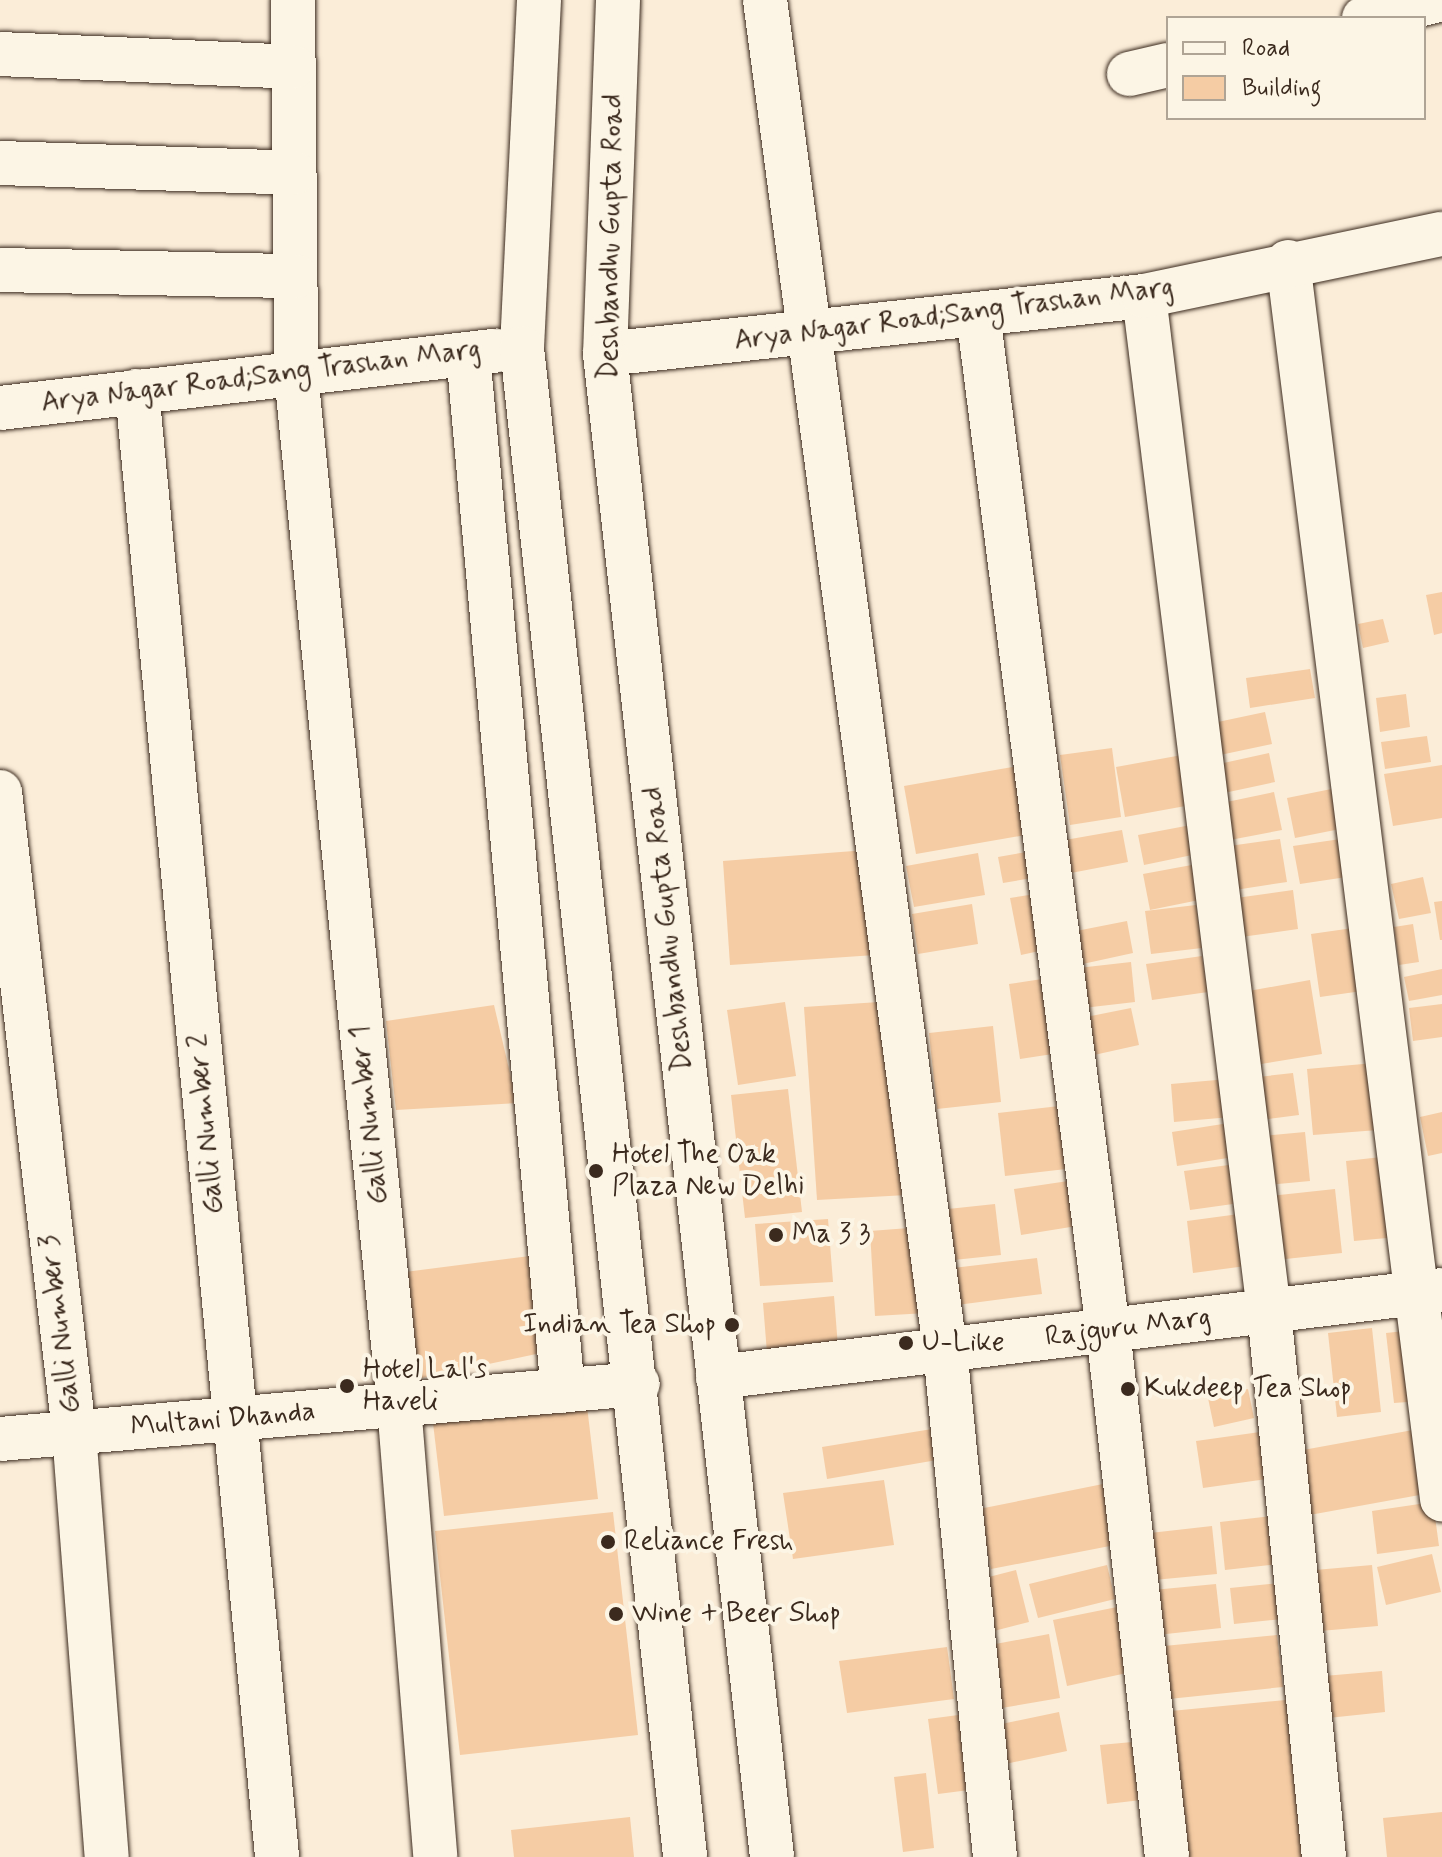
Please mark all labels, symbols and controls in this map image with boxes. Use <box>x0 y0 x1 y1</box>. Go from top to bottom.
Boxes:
legend <box>1166 16 1426 120</box>
text: Road <box>1242 33 1290 64</box>
text: Building <box>1242 73 1322 104</box>
street label: Deshbandhu Gupta Road <box>593 98 631 376</box>
street label: Arya Nagar Road;Sang Trashan Marg <box>735 272 1173 358</box>
street label: Arya Nagar Road;Sang Trashan Marg <box>42 334 480 420</box>
street label: Deshbandhu Gupta Road <box>638 789 700 1069</box>
street label: Galli Number 1 <box>344 1024 396 1206</box>
street label: Galli Number 2 <box>182 1032 232 1216</box>
place label: Hotel The Oak Plaza New Delhi <box>612 1138 801 1204</box>
marker: Hotel The Oak Plaza New Delhi <box>587 1162 605 1180</box>
place label: Ma 3 3 <box>792 1218 871 1252</box>
marker: Ma 3 3 <box>767 1226 785 1244</box>
street label: Galli Number 3 <box>33 1233 89 1415</box>
street label: Rajguru Marg <box>1044 1301 1212 1355</box>
place label: Indian Tea Shop <box>523 1308 716 1342</box>
marker: Indian Tea Shop <box>723 1316 741 1334</box>
place label: U-Like <box>922 1326 1005 1360</box>
marker: U-Like <box>897 1334 915 1352</box>
place label: Hotel Lal's Haveli <box>363 1353 484 1419</box>
place label: Kukdeep Tea Shop <box>1144 1372 1349 1406</box>
marker: Hotel Lal's Haveli <box>338 1377 356 1395</box>
marker: Kukdeep Tea Shop <box>1119 1380 1137 1398</box>
street label: Multani Dhanda <box>124 1395 322 1445</box>
place label: Reliance Fresh <box>624 1525 794 1559</box>
marker: Reliance Fresh <box>599 1533 617 1551</box>
place label: Wine + Beer Shop <box>632 1597 841 1631</box>
marker: Wine + Beer Shop <box>607 1605 625 1623</box>

